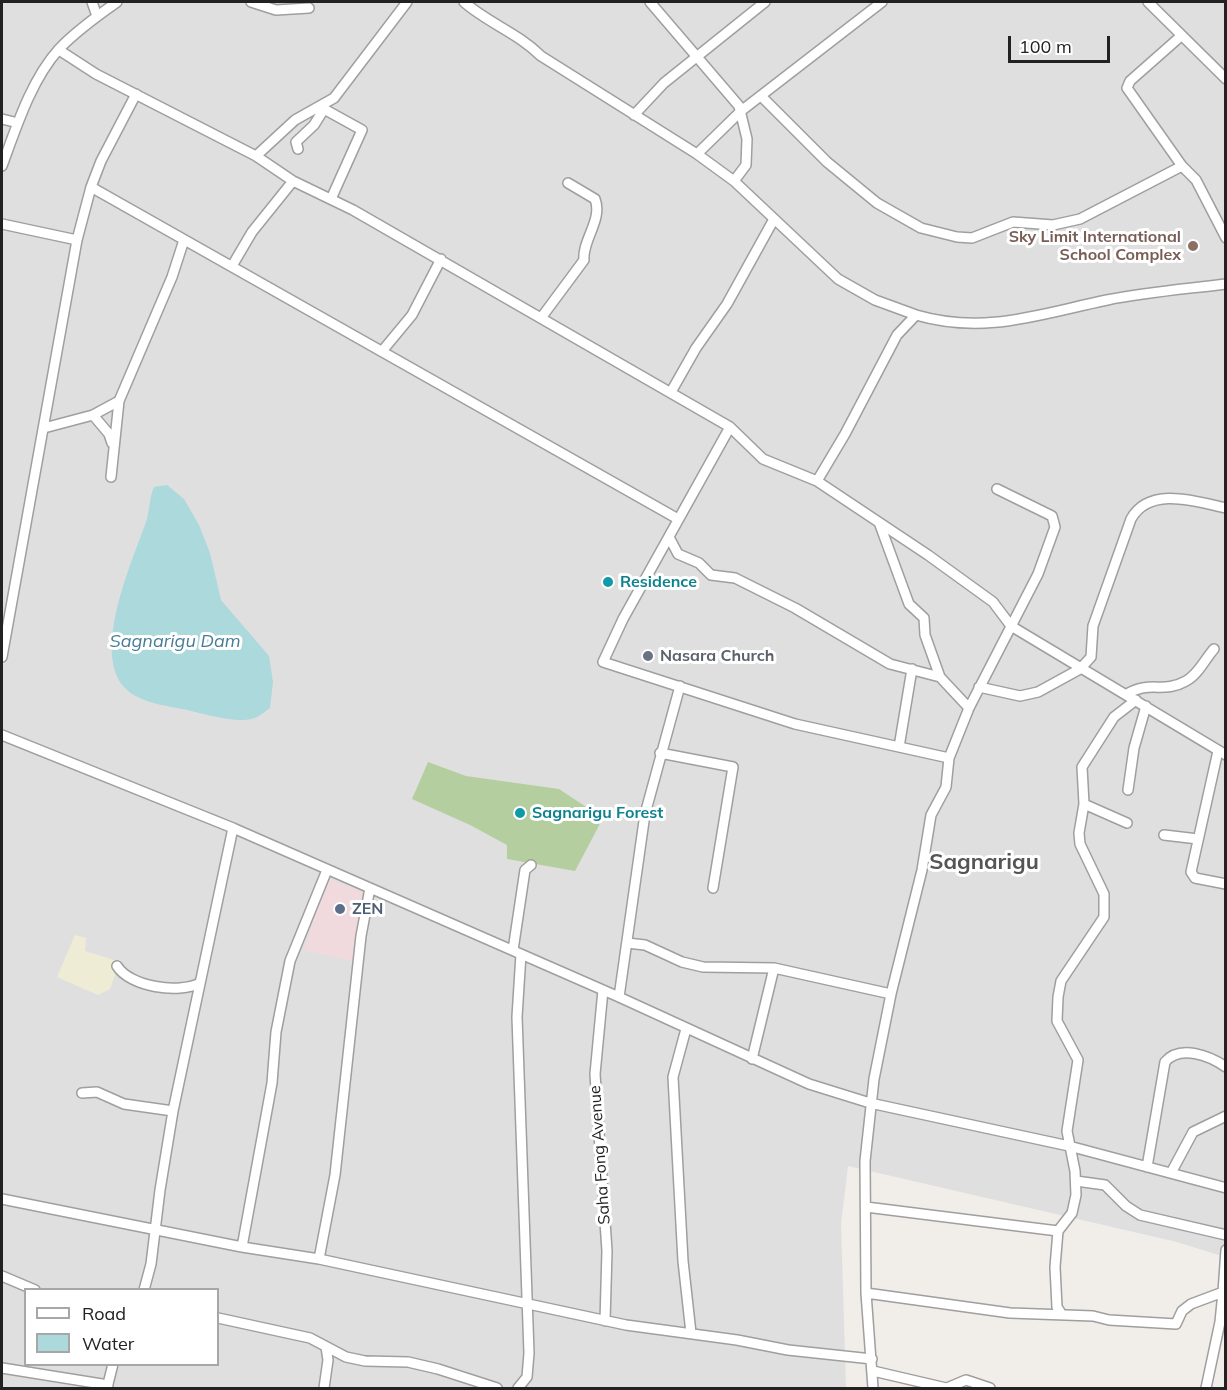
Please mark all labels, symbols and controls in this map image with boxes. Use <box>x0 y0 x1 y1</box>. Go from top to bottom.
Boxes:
scale bar <box>1011 24 1113 62</box>
text: 100 m <box>1019 35 1072 58</box>
place label: Sky Limit International School Complex <box>1009 227 1181 265</box>
marker: Sky Limit International School Complex <box>1186 239 1200 253</box>
place label: Residence <box>620 572 697 592</box>
marker: Residence <box>601 575 615 589</box>
water label: Sagnarigu Dam <box>109 631 241 653</box>
place label: Nasara Church <box>660 646 774 666</box>
marker: Nasara Church <box>641 649 655 663</box>
place label: Sagnarigu Forest <box>532 803 663 823</box>
marker: Sagnarigu Forest <box>513 806 527 820</box>
district label: Sagnarigu <box>929 849 1039 875</box>
place label: ZEN <box>352 899 383 919</box>
marker: ZEN <box>333 902 347 916</box>
street label: Saha Fong Avenue <box>586 1085 614 1225</box>
legend <box>24 1288 219 1366</box>
text: Road <box>82 1302 126 1325</box>
text: Water <box>82 1332 134 1355</box>

